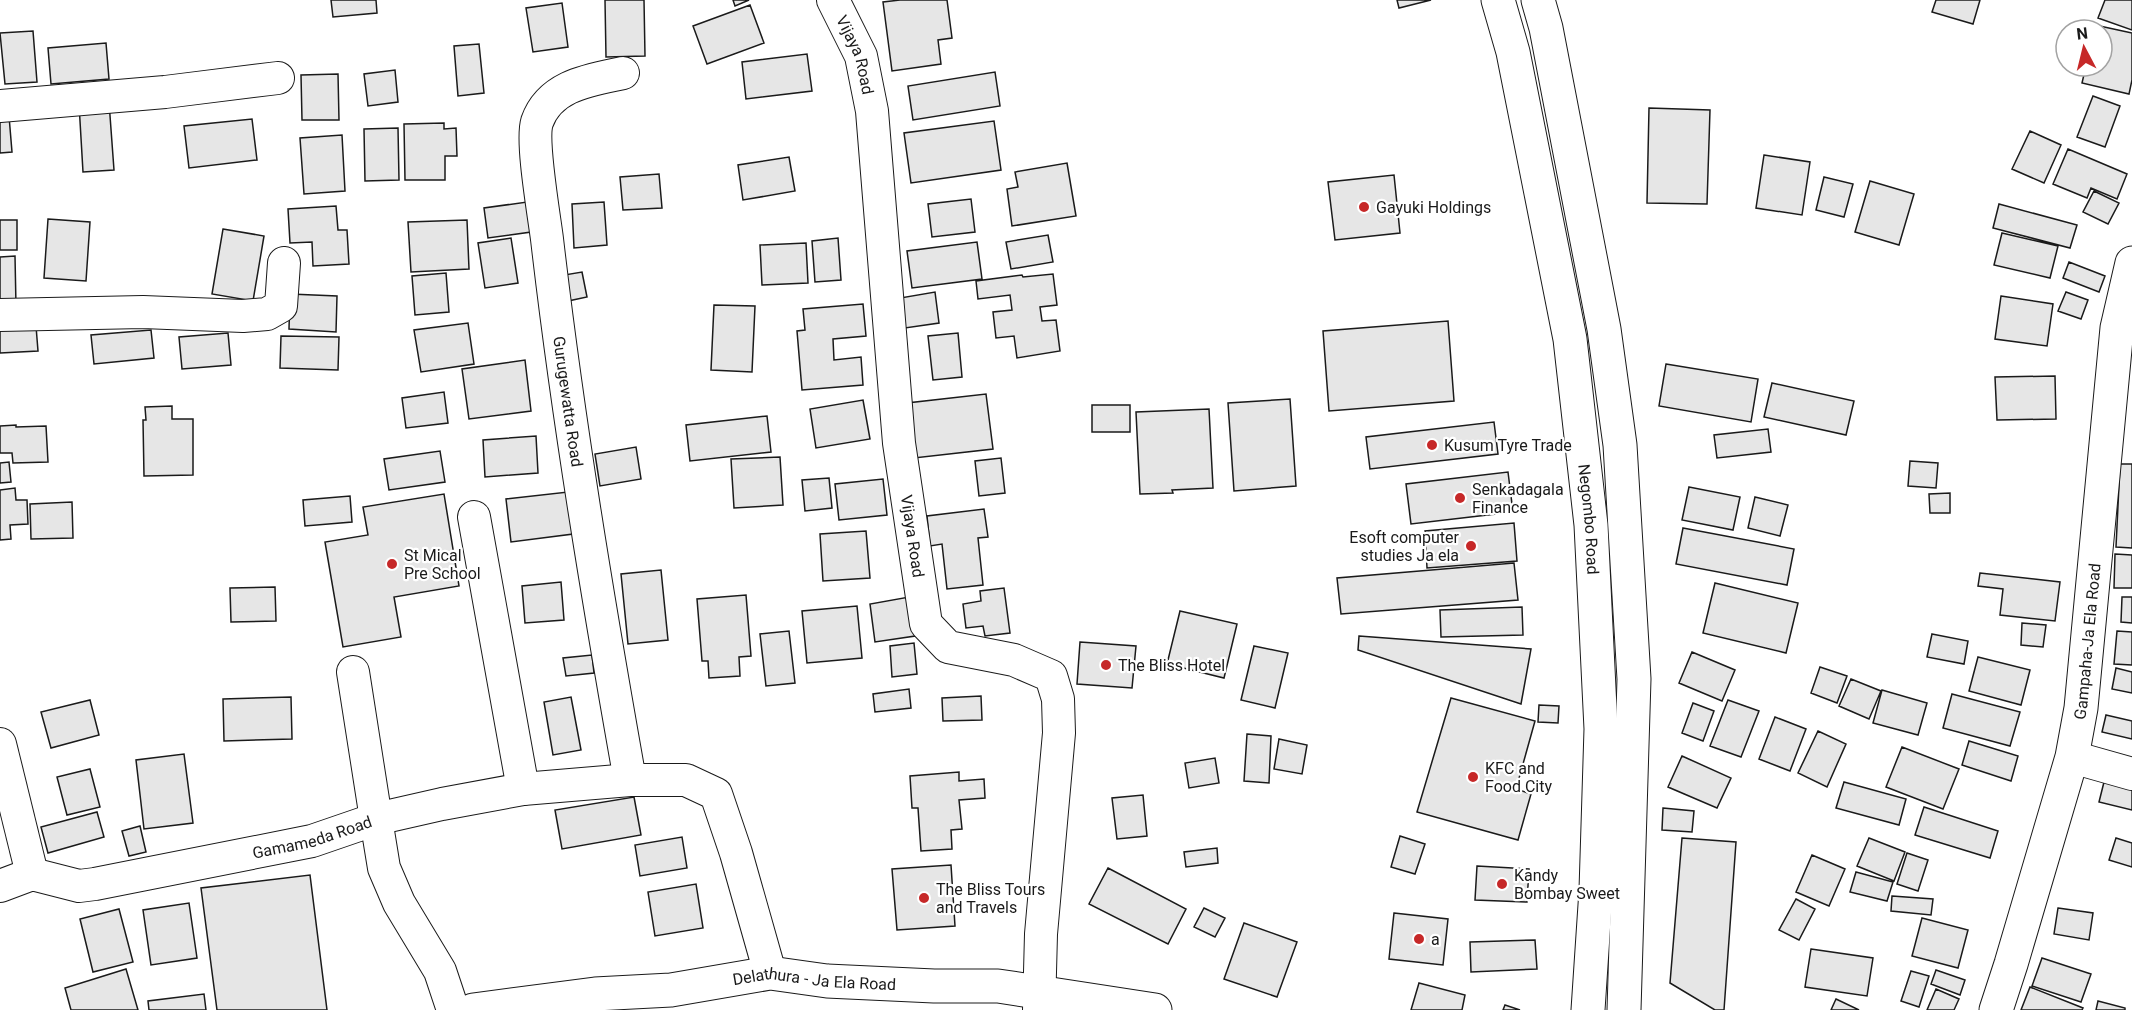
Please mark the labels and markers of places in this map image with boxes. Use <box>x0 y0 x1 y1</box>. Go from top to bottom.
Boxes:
place label: Gayuki Holdings <box>1376 198 1491 217</box>
marker: Gayuki Holdings <box>1357 200 1371 214</box>
place label: Kusum Tyre Trade <box>1444 436 1572 455</box>
marker: Kusum Tyre Trade <box>1425 438 1439 452</box>
place label: Senkadagala Finance <box>1472 480 1564 517</box>
marker: Senkadagala Finance <box>1453 491 1467 505</box>
place label: Esoft computer studies Ja ela <box>1349 528 1460 565</box>
marker: Esoft computer studies Ja ela <box>1464 539 1478 553</box>
place label: St Mical Pre School <box>404 546 481 583</box>
marker: St Mical Pre School <box>385 557 399 571</box>
place label: The Bliss Hotel <box>1118 656 1225 675</box>
marker: The Bliss Hotel <box>1099 658 1113 672</box>
place label: KFC and Food City <box>1485 759 1552 796</box>
marker: KFC and Food City <box>1466 770 1480 784</box>
place label: Kandy Bombay Sweet <box>1514 866 1620 903</box>
marker: Kandy Bombay Sweet <box>1495 877 1509 891</box>
place label: The Bliss Tours and Travels <box>936 880 1045 917</box>
marker: The Bliss Tours and Travels <box>917 891 931 905</box>
place label: a <box>1431 930 1440 949</box>
marker: a <box>1412 932 1426 946</box>

